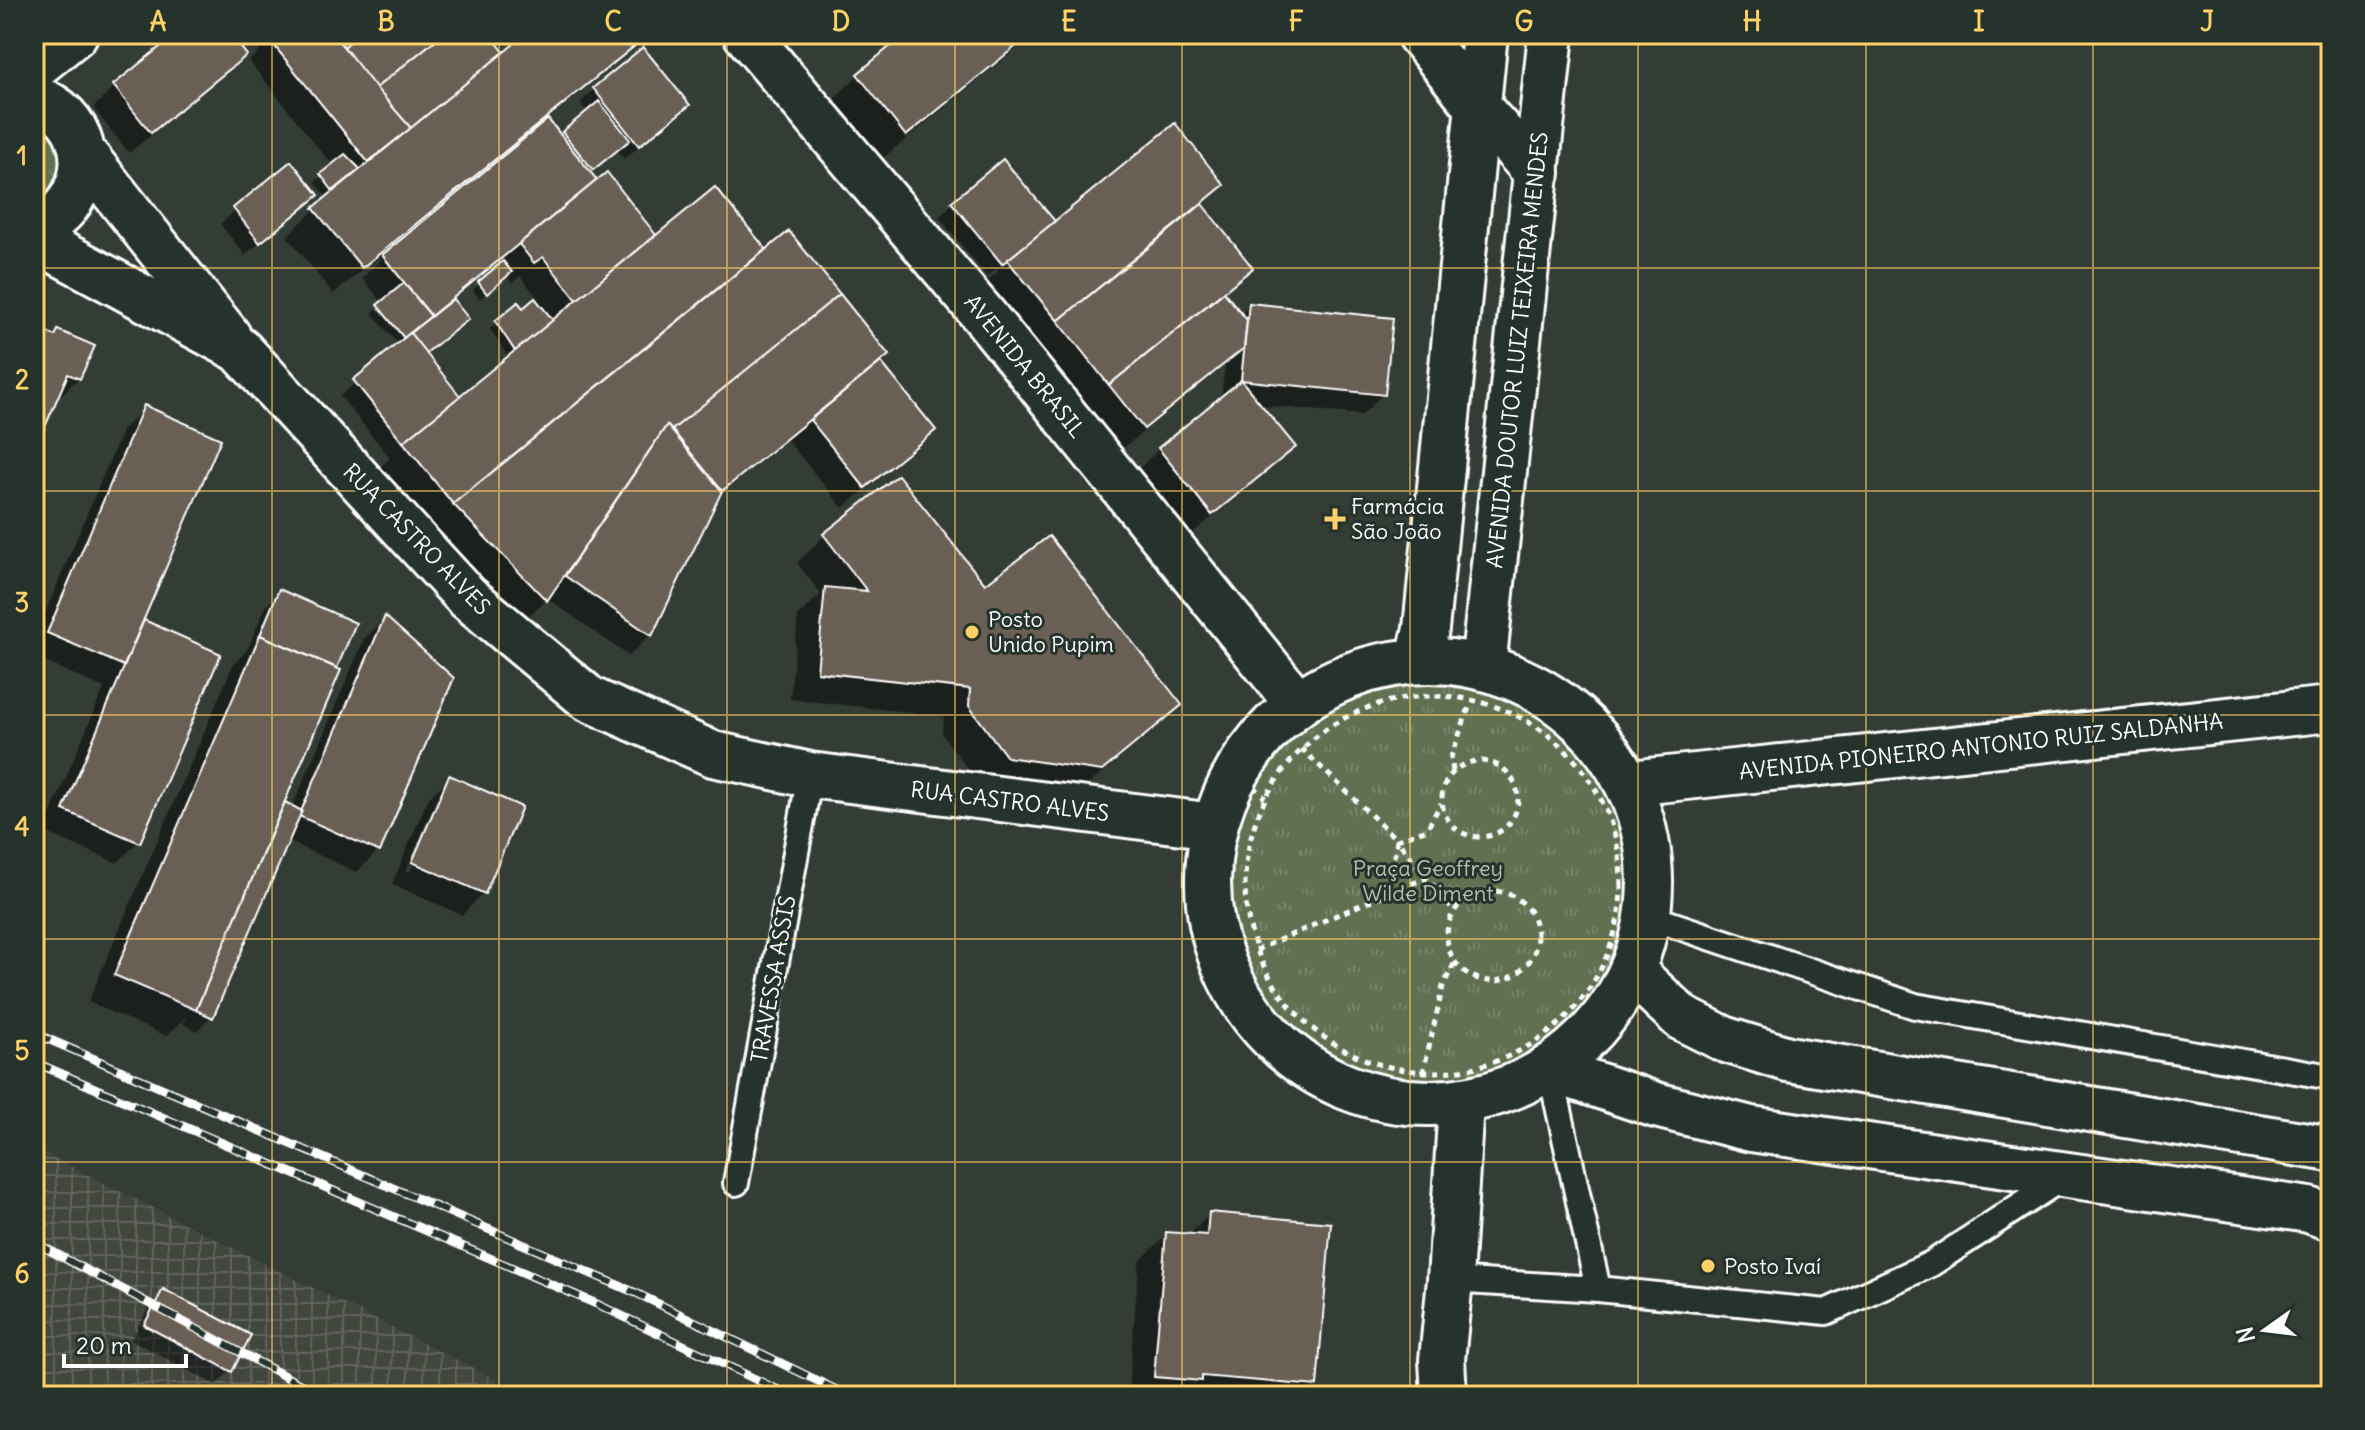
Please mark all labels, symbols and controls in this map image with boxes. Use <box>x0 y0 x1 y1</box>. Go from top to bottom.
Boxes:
text: A <box>150 5 167 38</box>
text: B <box>377 5 395 38</box>
text: C <box>604 5 622 38</box>
text: D <box>832 5 850 38</box>
text: E <box>1061 5 1077 38</box>
text: F <box>1289 5 1304 38</box>
text: G <box>1515 5 1534 38</box>
text: H <box>1743 5 1761 38</box>
text: I <box>1973 5 1985 38</box>
text: J <box>2200 5 2214 38</box>
street label: AVENIDA DOUTOR LUIZ TEIXEIRA MENDES <box>1480 130 1554 570</box>
text: 1 <box>17 139 27 172</box>
street label: AVENIDA BRASIL <box>959 289 1091 443</box>
text: 2 <box>15 363 29 396</box>
street label: RUA CASTRO ALVES <box>337 457 497 621</box>
place label: Farmácia São João <box>1351 492 1444 545</box>
marker: Farmácia São João <box>1326 510 1344 528</box>
text: 3 <box>15 586 29 619</box>
place label: Posto Unido Pupim <box>988 605 1114 658</box>
marker: Posto Unido Pupim <box>963 623 981 641</box>
street label: AVENIDA PIONEIRO ANTONIO RUIZ SALDANHA <box>1738 707 2224 785</box>
street label: RUA CASTRO ALVES <box>909 775 1111 827</box>
text: 4 <box>14 810 30 843</box>
park label: Praça Geoffrey Wilde Diment <box>1353 854 1503 907</box>
street label: TRAVESSA ASSIS <box>744 893 802 1065</box>
text: 5 <box>15 1034 30 1067</box>
place label: Posto Ivaí <box>1724 1252 1821 1280</box>
text: 6 <box>14 1257 30 1290</box>
marker: Posto Ivaí <box>1699 1257 1717 1275</box>
north arrow <box>2225 1290 2305 1370</box>
scale bar <box>64 1318 186 1368</box>
text: N <box>2230 1324 2261 1346</box>
text: 20 m <box>76 1330 132 1360</box>

